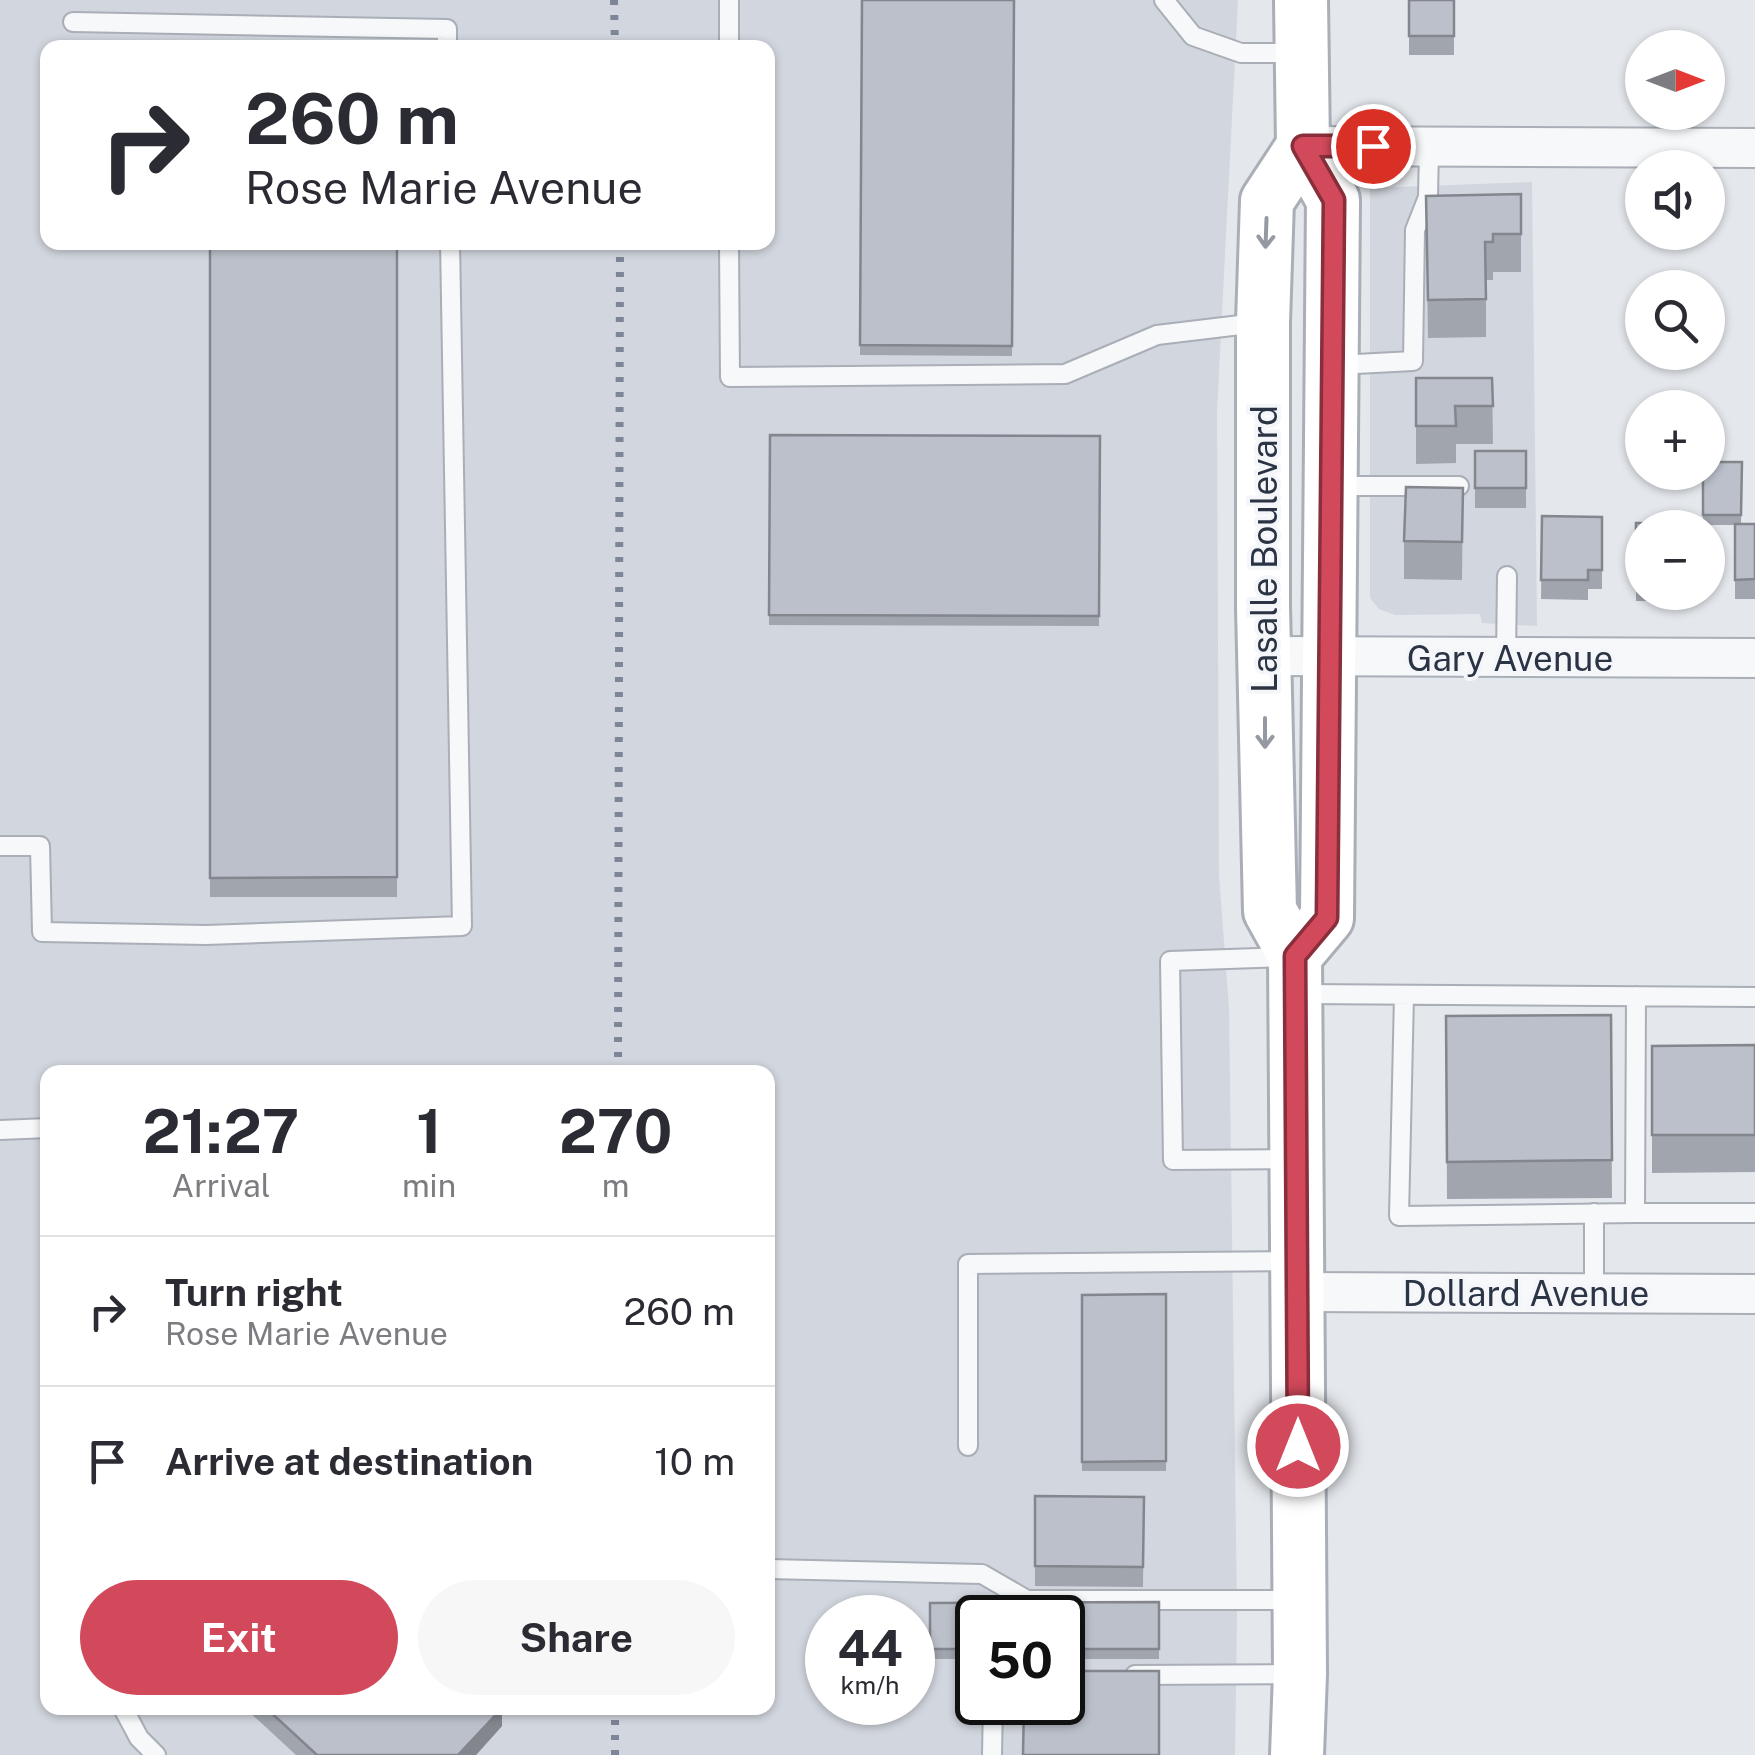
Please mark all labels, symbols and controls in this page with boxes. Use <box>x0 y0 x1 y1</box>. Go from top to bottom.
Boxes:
north arrow <box>1625 30 1725 130</box>
map controls <box>1625 30 1725 610</box>
text: 260 m <box>245 77 459 160</box>
icon: right <box>80 80 210 210</box>
pin <box>1331 104 1416 189</box>
icon: arrive <box>1346 119 1401 174</box>
button: sound <box>1625 150 1725 250</box>
text: Rose Marie Avenue <box>245 161 643 214</box>
one-way arrow <box>1256 217 1275 249</box>
button: search <box>1625 270 1725 370</box>
button: + <box>1625 390 1725 490</box>
street label: Lasalle Boulevard <box>1244 405 1285 693</box>
button: − <box>1625 510 1725 610</box>
street label: Gary Avenue <box>1407 638 1613 679</box>
one-way arrow <box>1256 716 1274 749</box>
text: 21:27 <box>143 1096 299 1167</box>
text: 1 <box>416 1096 442 1167</box>
text: 270 <box>559 1096 672 1167</box>
text: Arrival <box>172 1167 270 1204</box>
text: min <box>402 1167 456 1204</box>
text: m <box>602 1167 629 1204</box>
text: Turn right <box>165 1270 343 1315</box>
street label: Dollard Avenue <box>1403 1273 1649 1314</box>
icon: right <box>80 1284 135 1339</box>
text: 260 m <box>624 1289 735 1334</box>
text: Rose Marie Avenue <box>165 1315 448 1352</box>
position arrow <box>1246 1394 1350 1498</box>
icon: arrive <box>80 1434 135 1489</box>
text: Arrive at destination <box>165 1439 533 1484</box>
text: 10 m <box>654 1439 735 1484</box>
button: Exit <box>80 1580 398 1695</box>
button: Share <box>418 1580 735 1695</box>
speed limit sign: 50 <box>955 1595 1085 1725</box>
text: 44 <box>837 1618 903 1677</box>
text: km/h <box>841 1670 899 1700</box>

